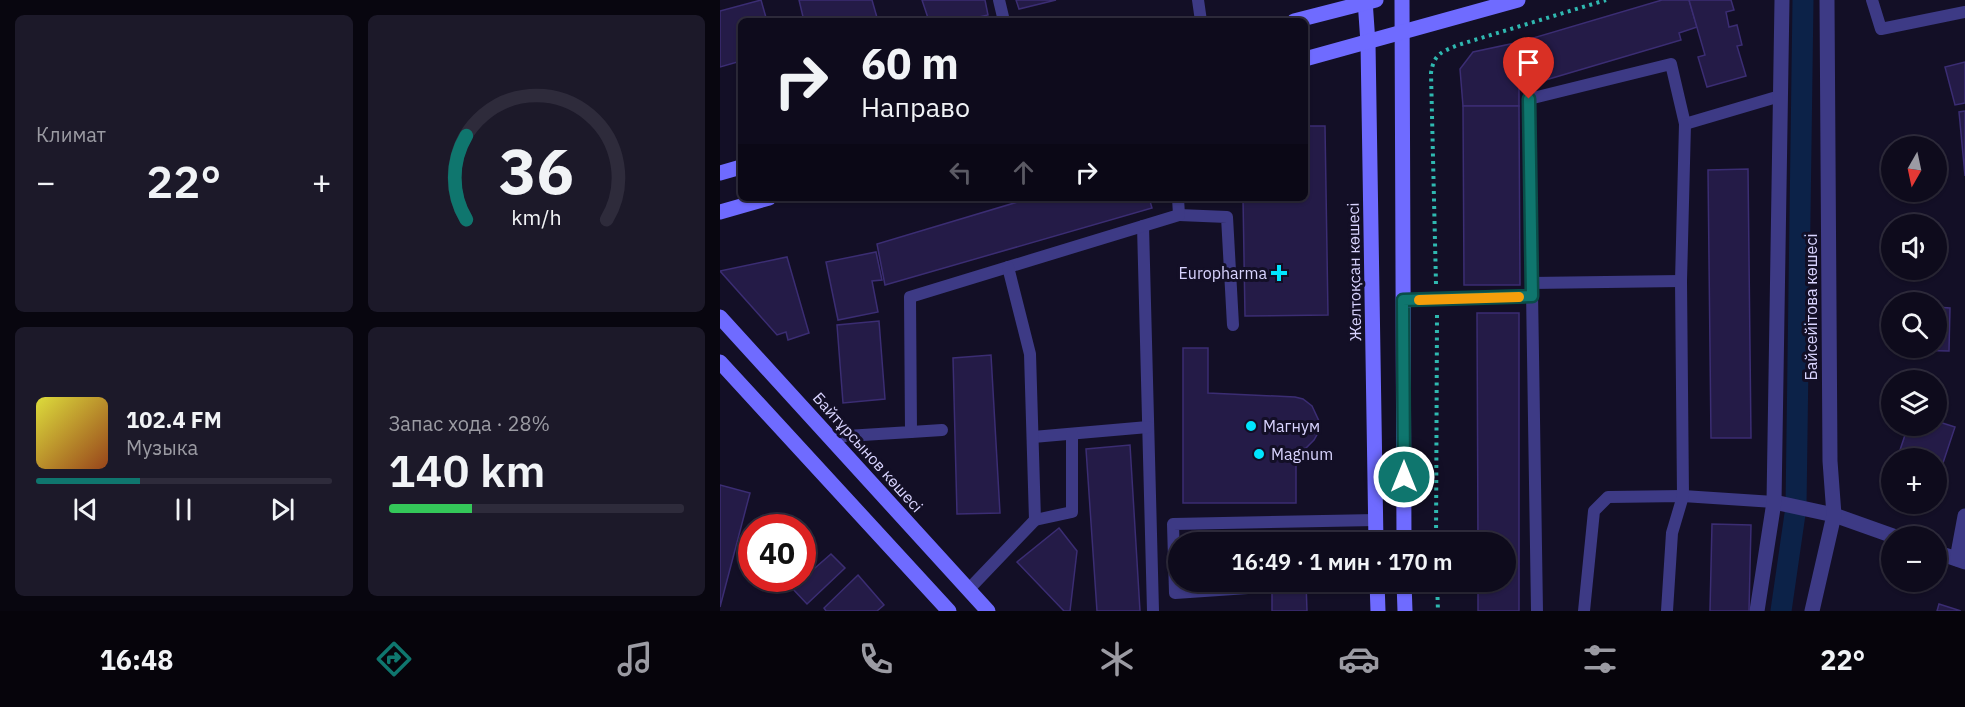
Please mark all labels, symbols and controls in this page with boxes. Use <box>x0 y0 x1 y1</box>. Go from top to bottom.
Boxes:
text: 60 m <box>861 36 959 91</box>
pin <box>1503 37 1554 99</box>
icon: right <box>762 42 840 120</box>
icon: arrive <box>1512 46 1545 79</box>
text: Направо <box>861 89 970 124</box>
text: Климат <box>36 121 106 148</box>
text: 36 <box>499 130 574 211</box>
north arrow <box>1881 136 1947 202</box>
map controls <box>1881 136 1947 592</box>
text: 22° <box>146 152 221 210</box>
icon: left <box>944 156 977 189</box>
icon: ahead <box>1007 156 1040 189</box>
icon: right <box>1070 156 1103 189</box>
text: − <box>36 160 56 203</box>
text: + <box>312 160 331 203</box>
street label: Желтоқсан көшесі <box>1343 202 1365 342</box>
text: km/h <box>511 204 561 232</box>
button: sound <box>1881 214 1947 280</box>
street label: Байсейітова көшесі <box>1801 234 1821 380</box>
place label: Europharma <box>1179 263 1267 283</box>
marker: Europharma <box>1272 266 1286 280</box>
button: search <box>1881 292 1947 358</box>
button: layers <box>1881 370 1947 436</box>
street label: Байтұрсынов көшесі <box>809 388 927 516</box>
text: 102.4 FM <box>126 405 222 434</box>
text: Запас хода · 28% <box>389 410 550 437</box>
place label: Магнум <box>1263 416 1320 436</box>
marker: Магнум <box>1244 419 1258 433</box>
text: Музыка <box>126 434 198 461</box>
text: 140 km <box>389 441 545 499</box>
place label: Magnum <box>1271 444 1333 464</box>
position arrow <box>1372 445 1436 509</box>
marker: Magnum <box>1252 447 1266 461</box>
button: + <box>1881 448 1947 514</box>
icon: previous <box>69 493 102 526</box>
icon: pause <box>167 493 200 526</box>
icon: next <box>266 493 299 526</box>
speed limit sign: 40 <box>738 514 816 592</box>
button: − <box>1881 526 1947 592</box>
text: 16:49 · 1 мин · 170 m <box>1231 547 1453 576</box>
icon: directions <box>373 638 415 680</box>
icon: music <box>614 638 656 680</box>
icon: phone <box>855 638 897 680</box>
icon: climate <box>1096 638 1138 680</box>
icon: car <box>1338 638 1380 680</box>
icon: filters <box>1579 638 1621 680</box>
text: 16:48 <box>100 642 173 677</box>
text: 22° <box>1820 642 1865 677</box>

